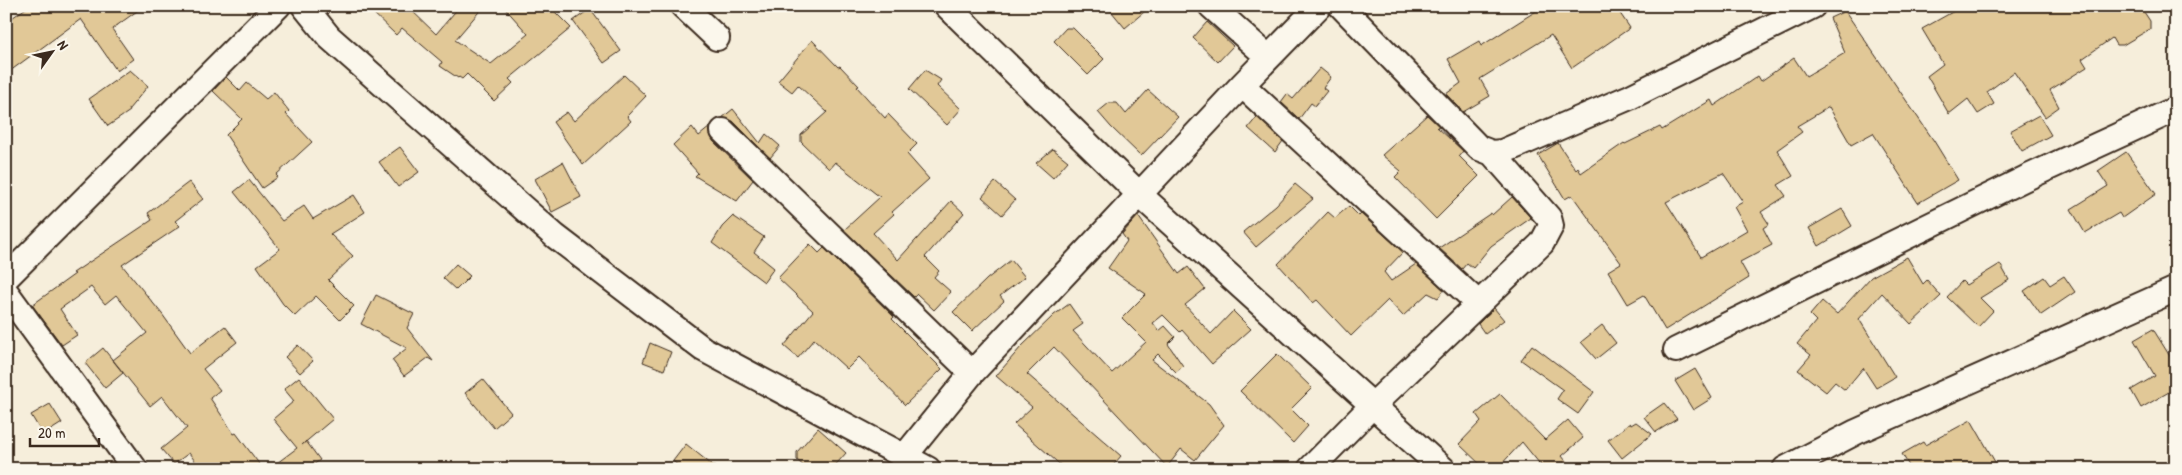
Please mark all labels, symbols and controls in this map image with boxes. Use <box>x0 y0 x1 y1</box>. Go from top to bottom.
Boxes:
north arrow <box>28 28 78 78</box>
text: N <box>53 36 74 53</box>
scale bar <box>30 415 99 447</box>
text: 20 m <box>38 422 65 443</box>

